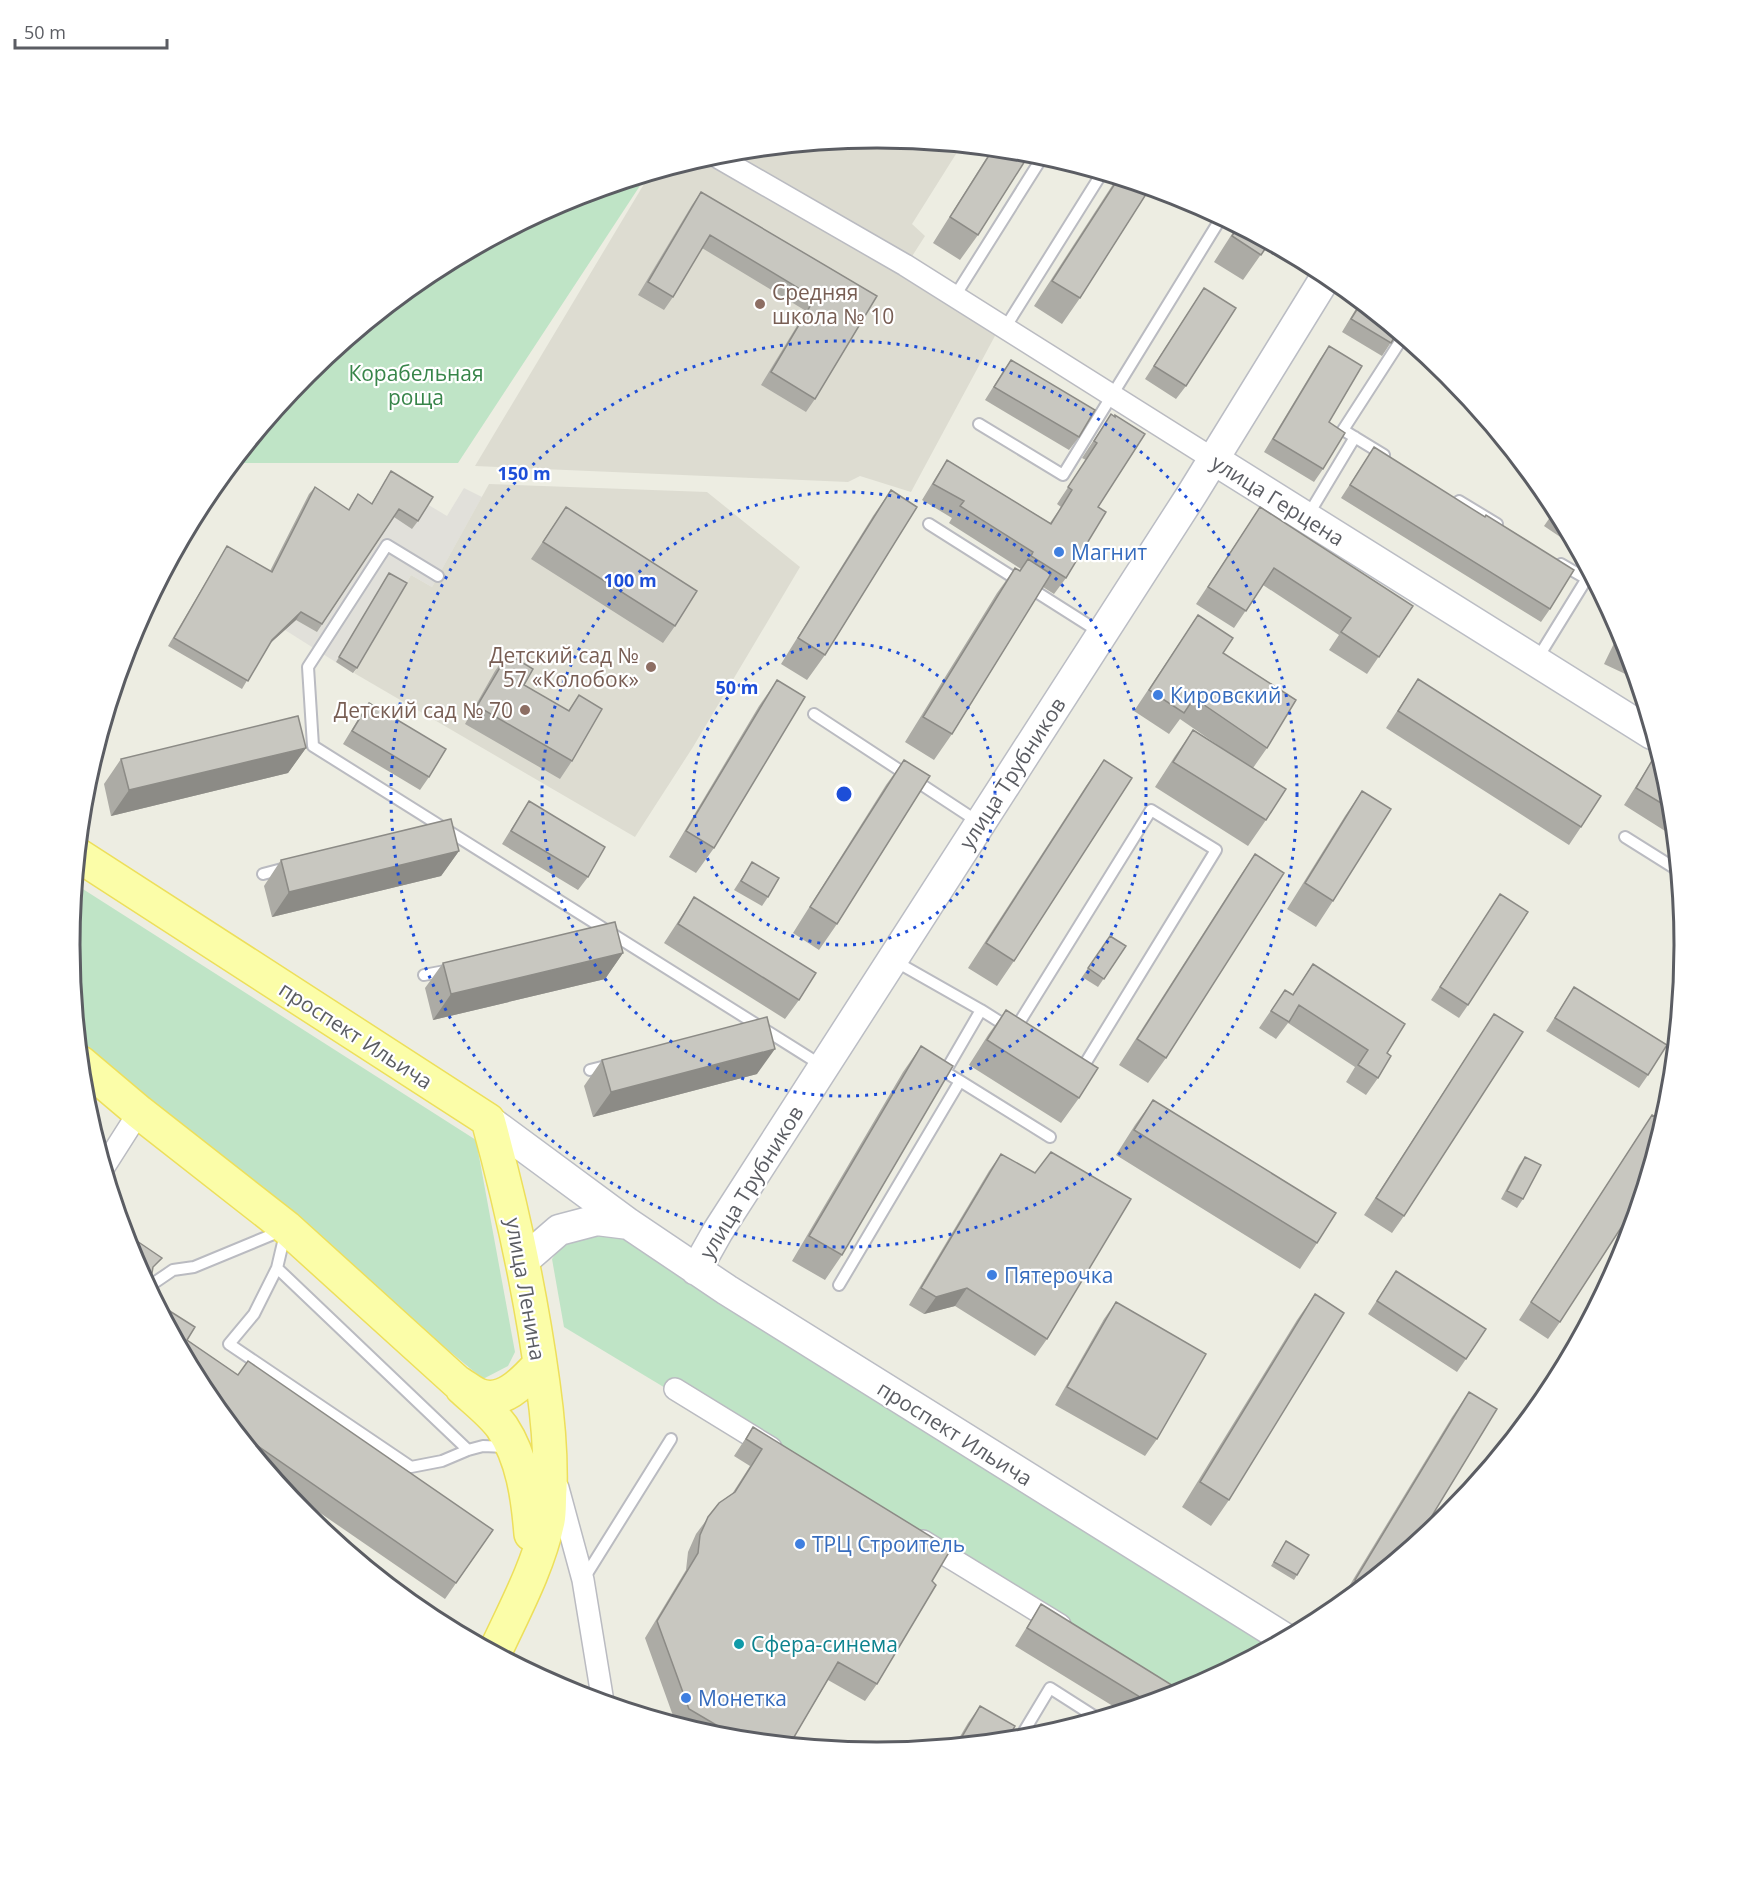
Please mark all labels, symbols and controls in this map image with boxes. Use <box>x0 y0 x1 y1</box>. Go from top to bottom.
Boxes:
scale bar <box>15 12 166 50</box>
text: 50 m <box>24 20 66 44</box>
place label: Средняя школа № 10 <box>772 278 894 330</box>
marker: Средняя школа № 10 <box>753 297 767 311</box>
park label: Корабельная роща <box>348 359 484 411</box>
street label: улица Герцена <box>1206 448 1350 552</box>
text: 150 m <box>497 461 551 485</box>
place label: Магнит <box>1071 538 1147 566</box>
marker: Магнит <box>1052 545 1066 559</box>
text: 100 m <box>603 568 657 592</box>
place label: Детский сад № 57 «Колобок» <box>489 641 639 693</box>
marker: Детский сад № 57 «Колобок» <box>644 660 658 674</box>
text: 50 m <box>716 675 758 699</box>
place label: Кировский <box>1170 681 1281 709</box>
marker: Кировский <box>1151 688 1165 702</box>
street label: улица Трубников <box>952 692 1072 854</box>
place label: Детский сад № 70 <box>334 696 513 724</box>
marker: Детский сад № 70 <box>518 703 532 717</box>
centre of rings <box>834 784 854 804</box>
street label: проспект Ильича <box>274 975 438 1095</box>
street label: улица Трубников <box>693 1100 809 1264</box>
street label: улица Ленина <box>500 1216 552 1362</box>
place label: Пятерочка <box>1004 1261 1113 1289</box>
marker: Пятерочка <box>985 1268 999 1282</box>
street label: проспект Ильича <box>872 1374 1038 1492</box>
place label: ТРЦ Строитель <box>812 1530 965 1558</box>
marker: ТРЦ Строитель <box>793 1537 807 1551</box>
place label: Сфера-синема <box>751 1630 898 1658</box>
marker: Сфера-синема <box>732 1637 746 1651</box>
place label: Монетка <box>698 1684 787 1712</box>
marker: Монетка <box>679 1691 693 1705</box>

